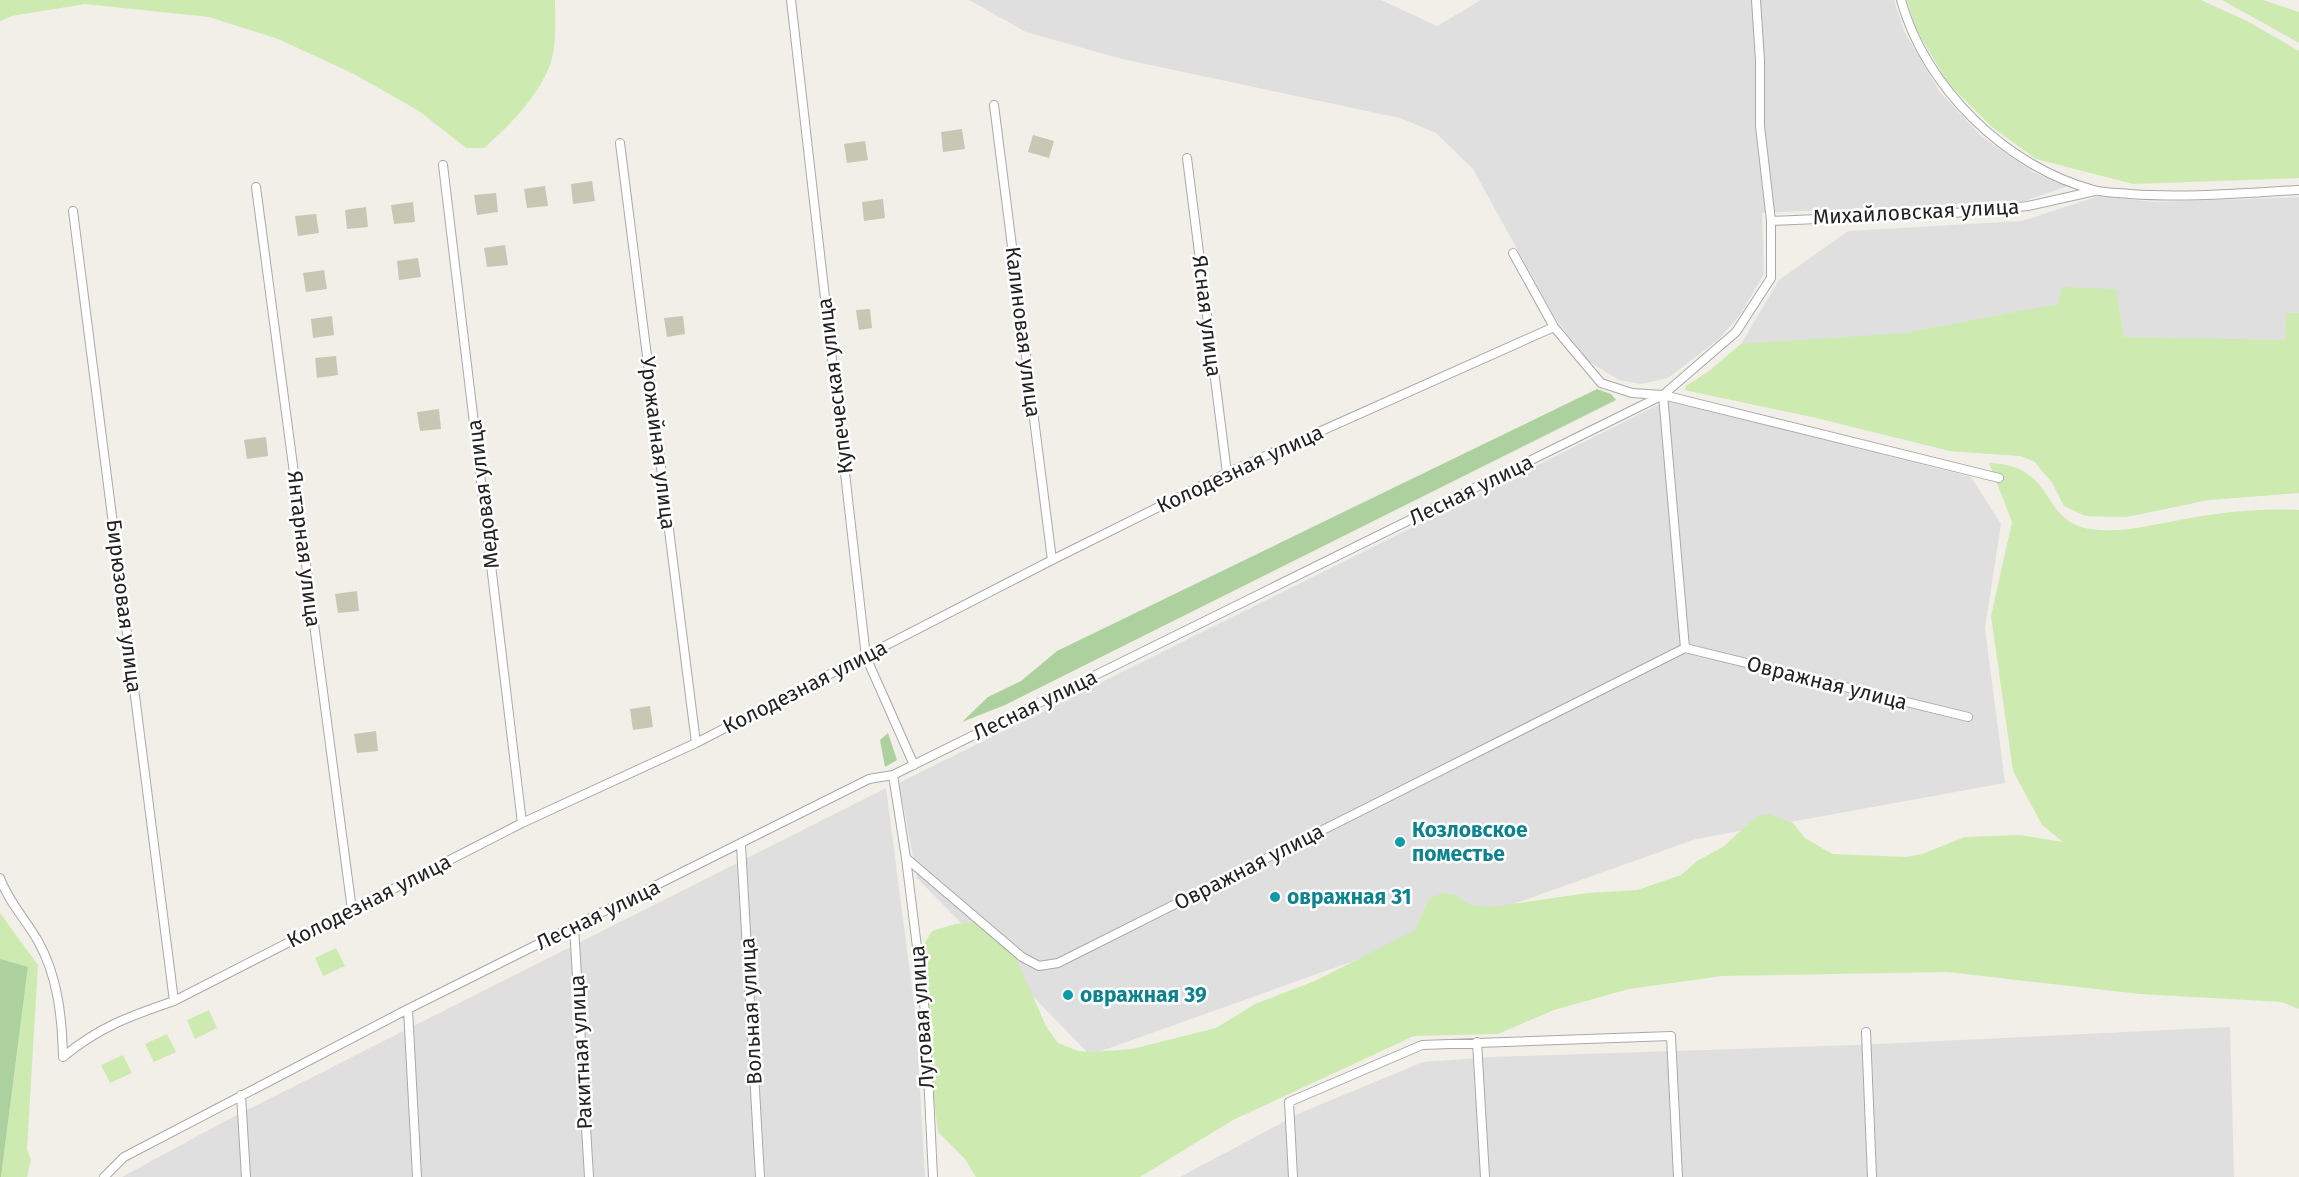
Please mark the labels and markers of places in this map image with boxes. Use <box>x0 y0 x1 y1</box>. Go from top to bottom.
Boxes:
place label: Козловское поместье <box>1412 817 1528 867</box>
marker: Козловское поместье <box>1393 835 1407 849</box>
place label: овражная 31 <box>1287 884 1411 910</box>
marker: овражная 31 <box>1268 890 1282 904</box>
place label: овражная 39 <box>1080 982 1207 1008</box>
marker: овражная 39 <box>1061 988 1075 1002</box>

